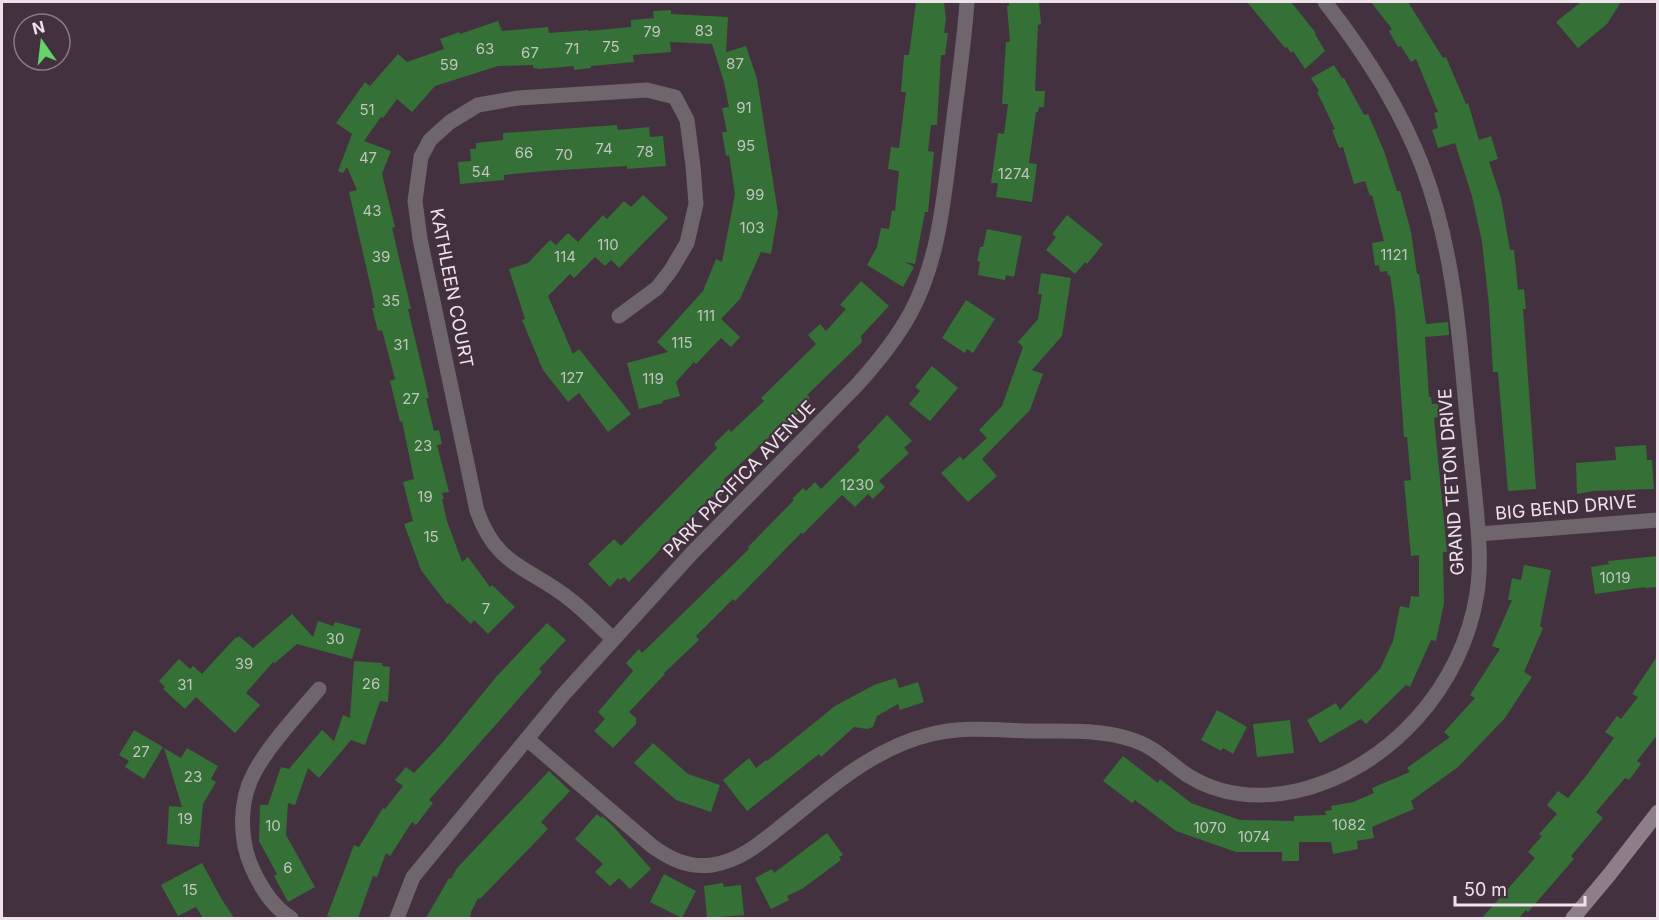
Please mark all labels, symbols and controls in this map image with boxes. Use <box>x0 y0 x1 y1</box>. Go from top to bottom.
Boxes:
north arrow <box>12 12 72 72</box>
text: N <box>30 16 47 39</box>
house number: 83 <box>695 21 713 40</box>
house number: 79 <box>643 22 661 41</box>
house number: 75 <box>602 37 620 56</box>
house number: 63 <box>476 39 494 58</box>
house number: 71 <box>565 39 579 58</box>
house number: 67 <box>521 43 539 62</box>
house number: 87 <box>726 54 744 73</box>
house number: 59 <box>440 55 458 74</box>
house number: 91 <box>736 98 752 117</box>
house number: 51 <box>359 100 375 119</box>
house number: 95 <box>737 136 755 155</box>
house number: 74 <box>595 139 613 158</box>
house number: 78 <box>636 142 654 161</box>
house number: 66 <box>515 143 533 162</box>
house number: 70 <box>555 145 573 164</box>
house number: 47 <box>359 148 377 167</box>
house number: 54 <box>472 162 490 181</box>
house number: 1274 <box>998 164 1030 183</box>
house number: 99 <box>746 185 764 204</box>
house number: 43 <box>363 201 381 220</box>
street label: KATHLEEN COURT <box>426 207 478 369</box>
house number: 103 <box>740 218 764 237</box>
house number: 110 <box>597 235 619 254</box>
house number: 1121 <box>1380 245 1408 264</box>
house number: 39 <box>372 247 390 266</box>
house number: 114 <box>554 247 576 266</box>
house number: 35 <box>382 291 400 310</box>
house number: 111 <box>697 306 715 325</box>
house number: 115 <box>671 333 693 352</box>
house number: 31 <box>393 335 409 354</box>
house number: 127 <box>560 368 584 387</box>
house number: 119 <box>642 369 664 388</box>
street label: GRAND TETON DRIVE <box>1434 388 1468 576</box>
house number: 27 <box>402 389 420 408</box>
street label: PARK PACIFICA AVENUE <box>659 396 819 562</box>
house number: 23 <box>414 436 432 455</box>
house number: 1230 <box>840 475 874 494</box>
house number: 19 <box>417 487 433 506</box>
street label: BIG BEND DRIVE <box>1494 490 1638 524</box>
house number: 15 <box>423 527 439 546</box>
house number: 1019 <box>1600 568 1630 587</box>
house number: 7 <box>482 599 490 618</box>
house number: 30 <box>326 629 344 648</box>
house number: 39 <box>235 654 253 673</box>
house number: 26 <box>362 674 380 693</box>
house number: 31 <box>177 675 193 694</box>
house number: 27 <box>132 742 150 761</box>
house number: 23 <box>184 767 202 786</box>
house number: 19 <box>177 809 193 828</box>
house number: 1082 <box>1332 815 1366 834</box>
house number: 10 <box>265 816 281 835</box>
house number: 1070 <box>1194 818 1227 837</box>
house number: 1074 <box>1238 827 1270 846</box>
house number: 6 <box>283 858 293 877</box>
scale bar <box>1455 869 1586 907</box>
text: 50 m <box>1464 879 1507 900</box>
house number: 15 <box>182 880 198 899</box>

